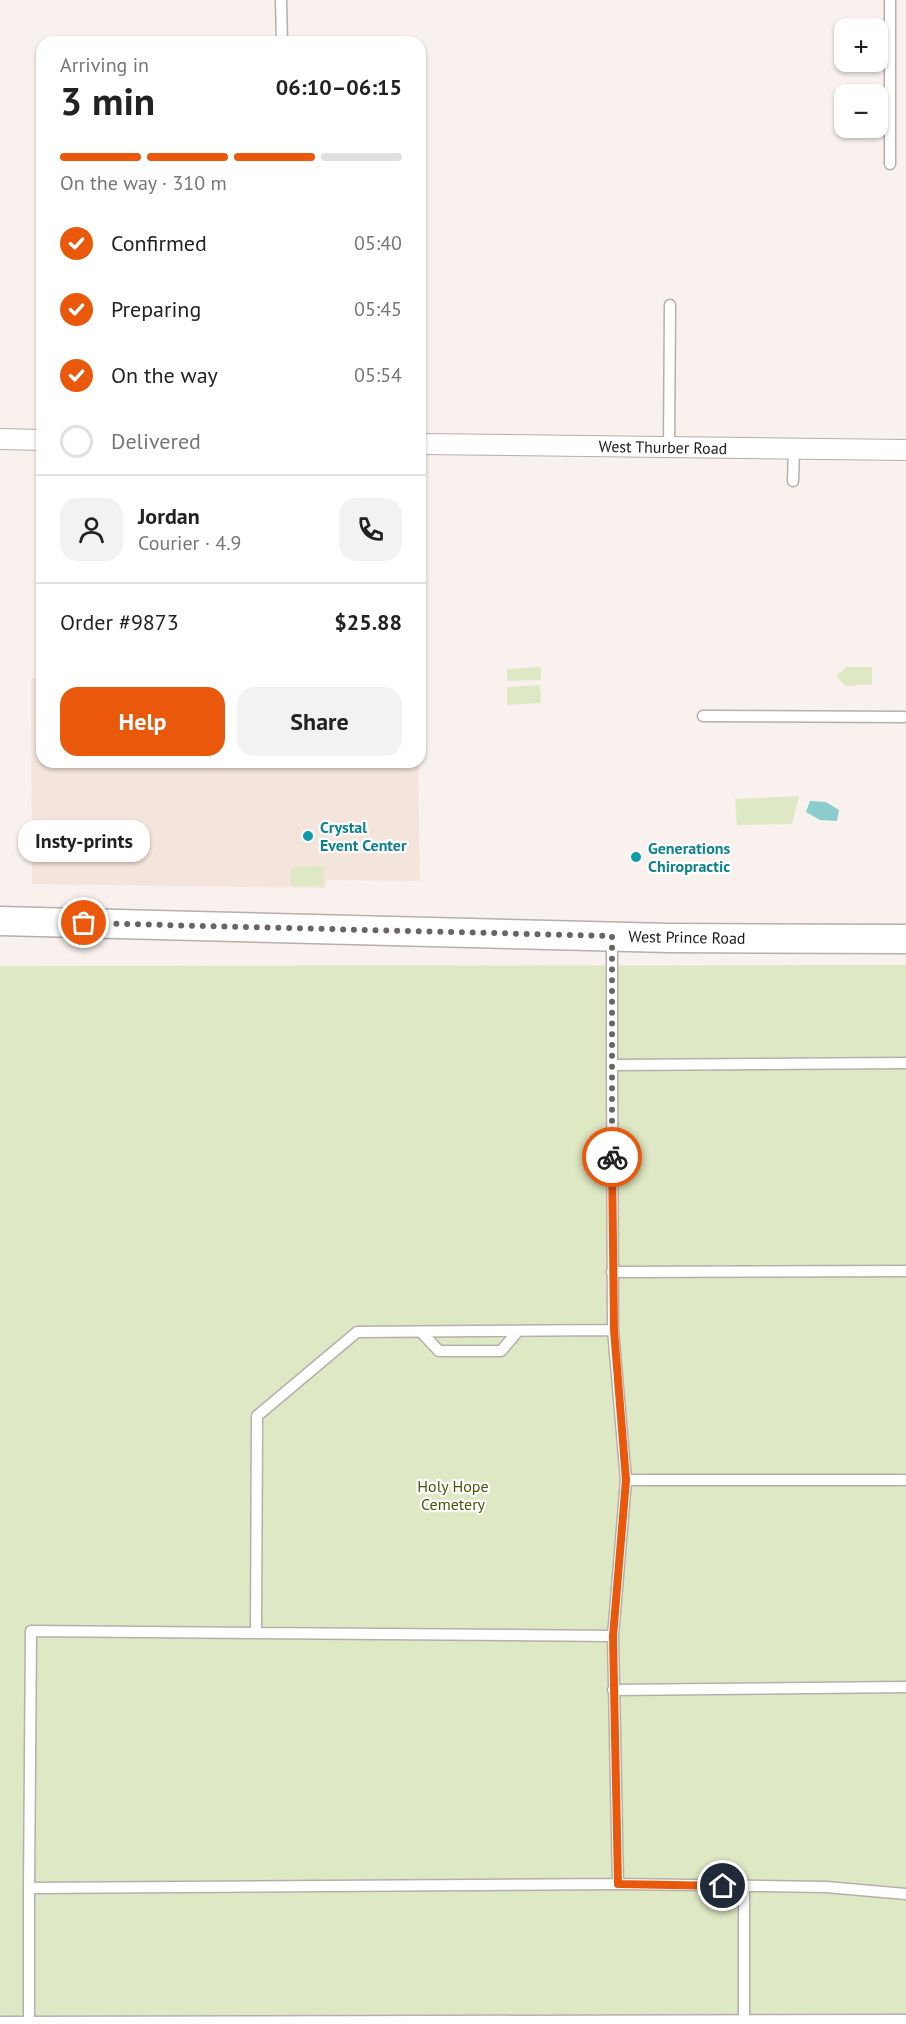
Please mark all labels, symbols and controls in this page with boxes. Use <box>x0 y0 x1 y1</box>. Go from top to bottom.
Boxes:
map controls <box>834 18 888 138</box>
button: + <box>834 18 888 72</box>
text: Arriving in <box>60 52 149 78</box>
text: 06:10–06:15 <box>276 73 402 101</box>
text: 3 min <box>60 75 155 126</box>
button: − <box>834 84 888 138</box>
text: On the way · 310 m <box>60 170 227 196</box>
icon: check <box>60 227 93 260</box>
text: Confirmed <box>111 229 207 257</box>
text: 05:40 <box>354 230 402 256</box>
icon: check <box>60 293 93 326</box>
text: Preparing <box>111 295 201 323</box>
text: 05:45 <box>354 296 402 322</box>
icon: check <box>60 359 93 392</box>
text: On the way <box>111 361 218 389</box>
text: 05:54 <box>354 362 402 388</box>
text: Delivered <box>111 427 201 455</box>
street label: West Thurber Road <box>598 436 728 458</box>
button: person <box>60 498 123 561</box>
button: phone <box>339 498 402 561</box>
text: Jordan <box>138 502 200 530</box>
text: Courier · 4.9 <box>138 530 241 556</box>
text: Order #9873 <box>60 608 179 636</box>
text: $25.88 <box>334 608 402 636</box>
button: Help <box>60 687 225 756</box>
button: Share <box>237 687 402 756</box>
place label: Crystal Event Center <box>320 817 407 855</box>
callout: Insty-prints <box>18 821 150 863</box>
text: Insty-prints <box>35 828 133 854</box>
marker: Crystal Event Center <box>301 829 315 843</box>
place label: Generations Chiropractic <box>648 838 730 876</box>
marker: Generations Chiropractic <box>629 850 643 864</box>
pin <box>58 897 109 948</box>
icon: bag <box>67 906 100 939</box>
street label: West Prince Road <box>628 926 746 948</box>
courier <box>582 1127 642 1187</box>
icon: bike <box>596 1141 629 1174</box>
park label: Holy Hope Cemetery <box>417 1476 489 1514</box>
pin <box>697 1860 748 1911</box>
icon: home <box>706 1869 739 1902</box>

